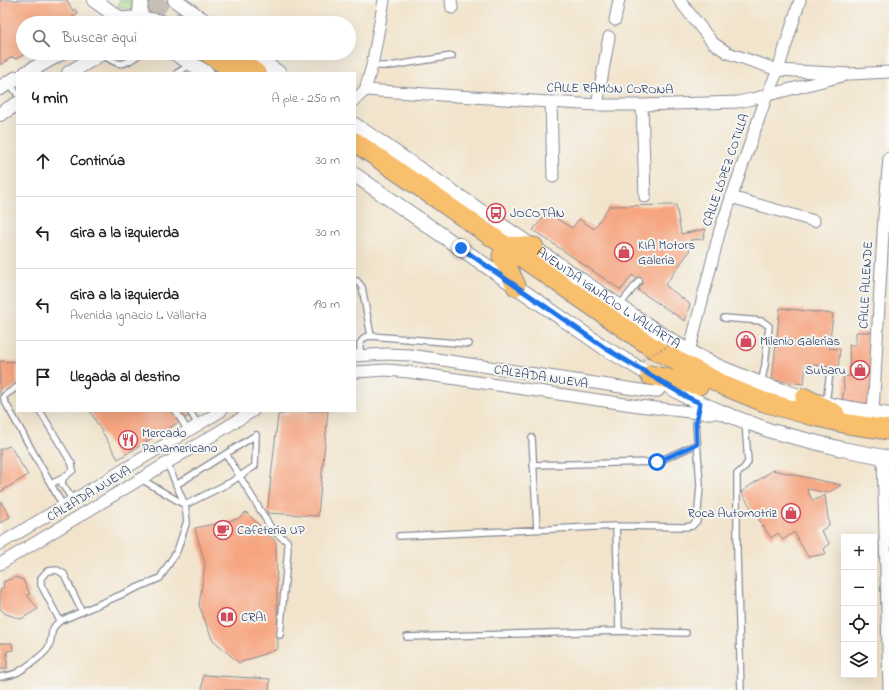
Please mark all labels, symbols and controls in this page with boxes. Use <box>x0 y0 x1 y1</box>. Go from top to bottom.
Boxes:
search box <box>16 16 356 60</box>
icon: search <box>30 27 52 49</box>
text: Buscar aquí <box>62 27 137 49</box>
street label: CALLE RAMÓN CORONA <box>546 78 674 100</box>
text: 4 min <box>32 86 68 111</box>
text: A pie · 250 m <box>271 89 340 108</box>
street label: CALLE LÓPEZ COTILLA <box>698 111 754 229</box>
icon: ahead <box>32 150 54 172</box>
text: Continúa <box>70 150 125 172</box>
text: 30 m <box>316 151 340 170</box>
bus stop icon: JOCOTAN <box>485 202 507 224</box>
place label: JOCOTAN <box>510 204 564 223</box>
icon: left <box>32 222 54 244</box>
text: Gira a la izquierda <box>70 222 179 244</box>
text: 30 m <box>316 223 340 242</box>
place label: KIA Motors Galería <box>638 236 695 270</box>
route end <box>452 239 470 257</box>
shop icon: KIA Motors Galería <box>613 241 635 263</box>
street label: CALLE ALLENDE <box>854 241 878 329</box>
street label: AVENIDA IGNACIO L. VALLARTA <box>533 243 684 353</box>
text: Gira a la izquierda <box>70 284 179 306</box>
icon: left <box>32 294 54 316</box>
text: 190 m <box>313 295 340 314</box>
text: Avenida Ignacio L. Vallarta <box>70 306 207 325</box>
shop icon: Milenio Galerías <box>735 330 757 352</box>
place label: Milenio Galerías <box>760 332 841 351</box>
shop icon: Subaru <box>849 359 871 381</box>
street label: CALZADA NUEVA <box>493 360 589 394</box>
place label: Subaru <box>805 361 846 380</box>
icon: arrive <box>32 366 54 388</box>
text: Llegada al destino <box>70 366 180 388</box>
place label: Mercado Panamericano <box>142 424 218 458</box>
restaurant icon: Mercado Panamericano <box>117 429 139 451</box>
route start <box>648 453 666 471</box>
street label: CALZADA NUEVA <box>43 461 135 527</box>
shop icon: Roca Automotriz <box>780 502 802 524</box>
place label: Roca Automotriz <box>687 504 778 523</box>
cafe icon: Cafetería UP <box>212 519 234 541</box>
place label: Cafetería UP <box>237 521 305 540</box>
map controls <box>841 534 877 678</box>
button: + <box>841 534 877 570</box>
button: − <box>841 570 877 606</box>
library icon: CRAI <box>216 606 238 628</box>
button: locate <box>841 606 877 642</box>
place label: CRAI <box>241 608 266 627</box>
button: layers <box>841 642 877 678</box>

